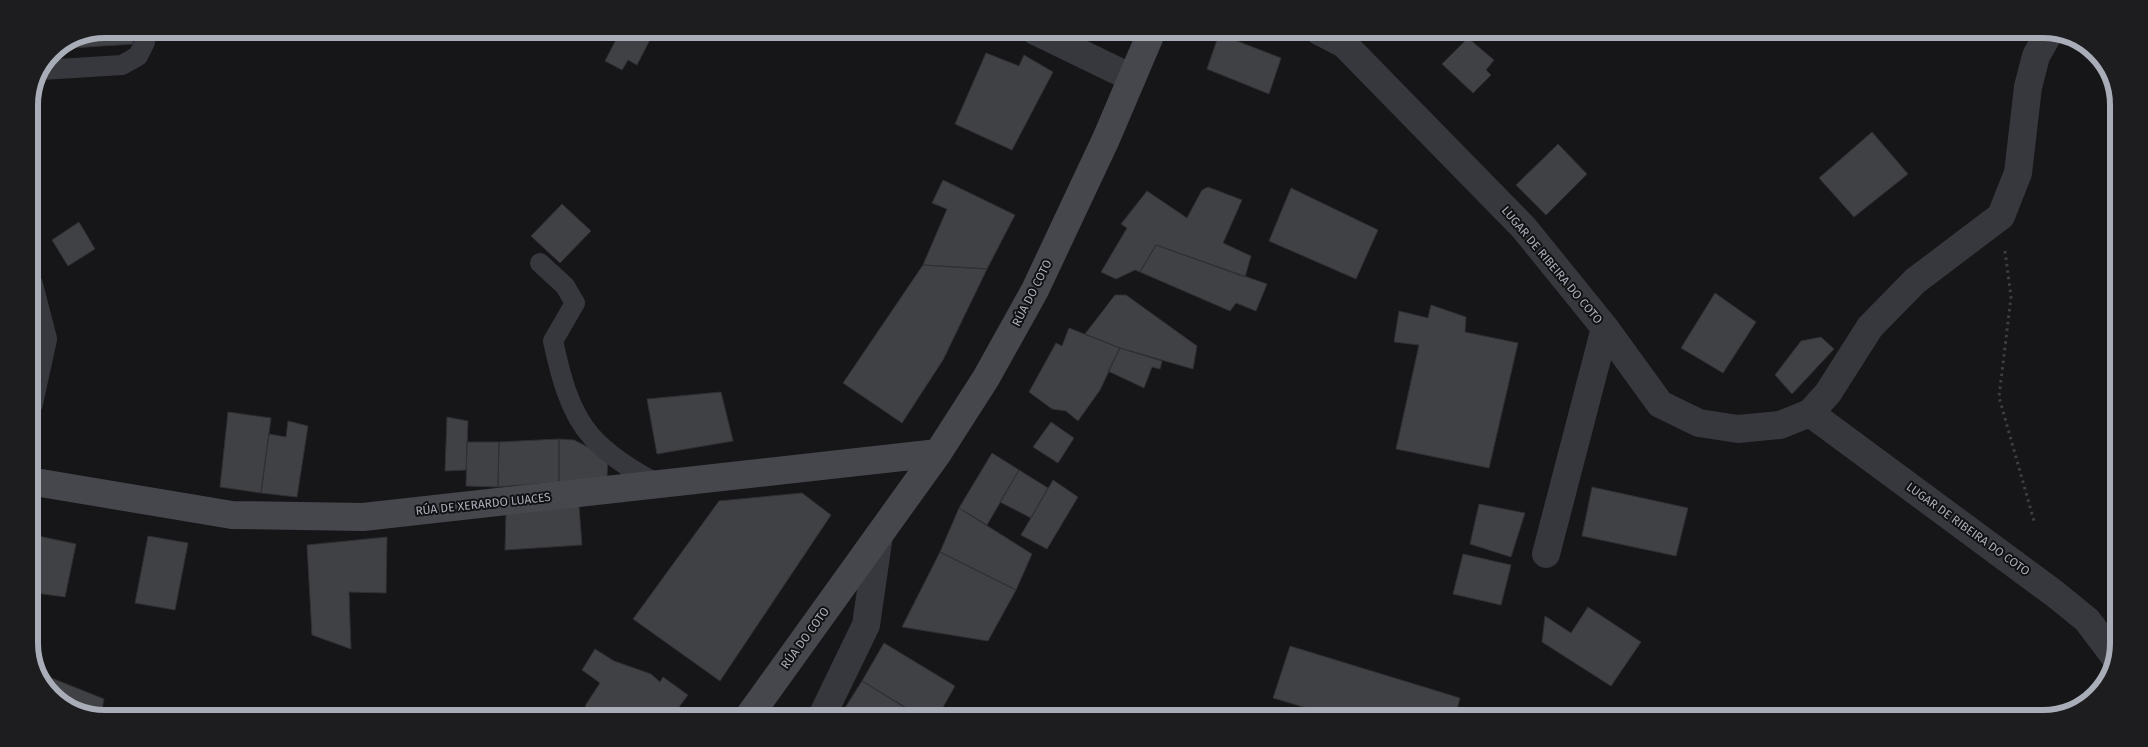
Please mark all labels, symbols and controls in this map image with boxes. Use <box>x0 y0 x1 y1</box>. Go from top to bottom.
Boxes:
street label: LUGAR DE RIBEIRA DO COTO <box>1499 203 1605 327</box>
street label: RÚA DO COTO <box>1008 257 1055 329</box>
street label: LUGAR DE RIBEIRA DO COTO <box>1904 480 2032 578</box>
street label: RÚA DE XERARDO LUACES <box>415 489 552 518</box>
street label: RÚA DO COTO <box>777 604 832 672</box>

